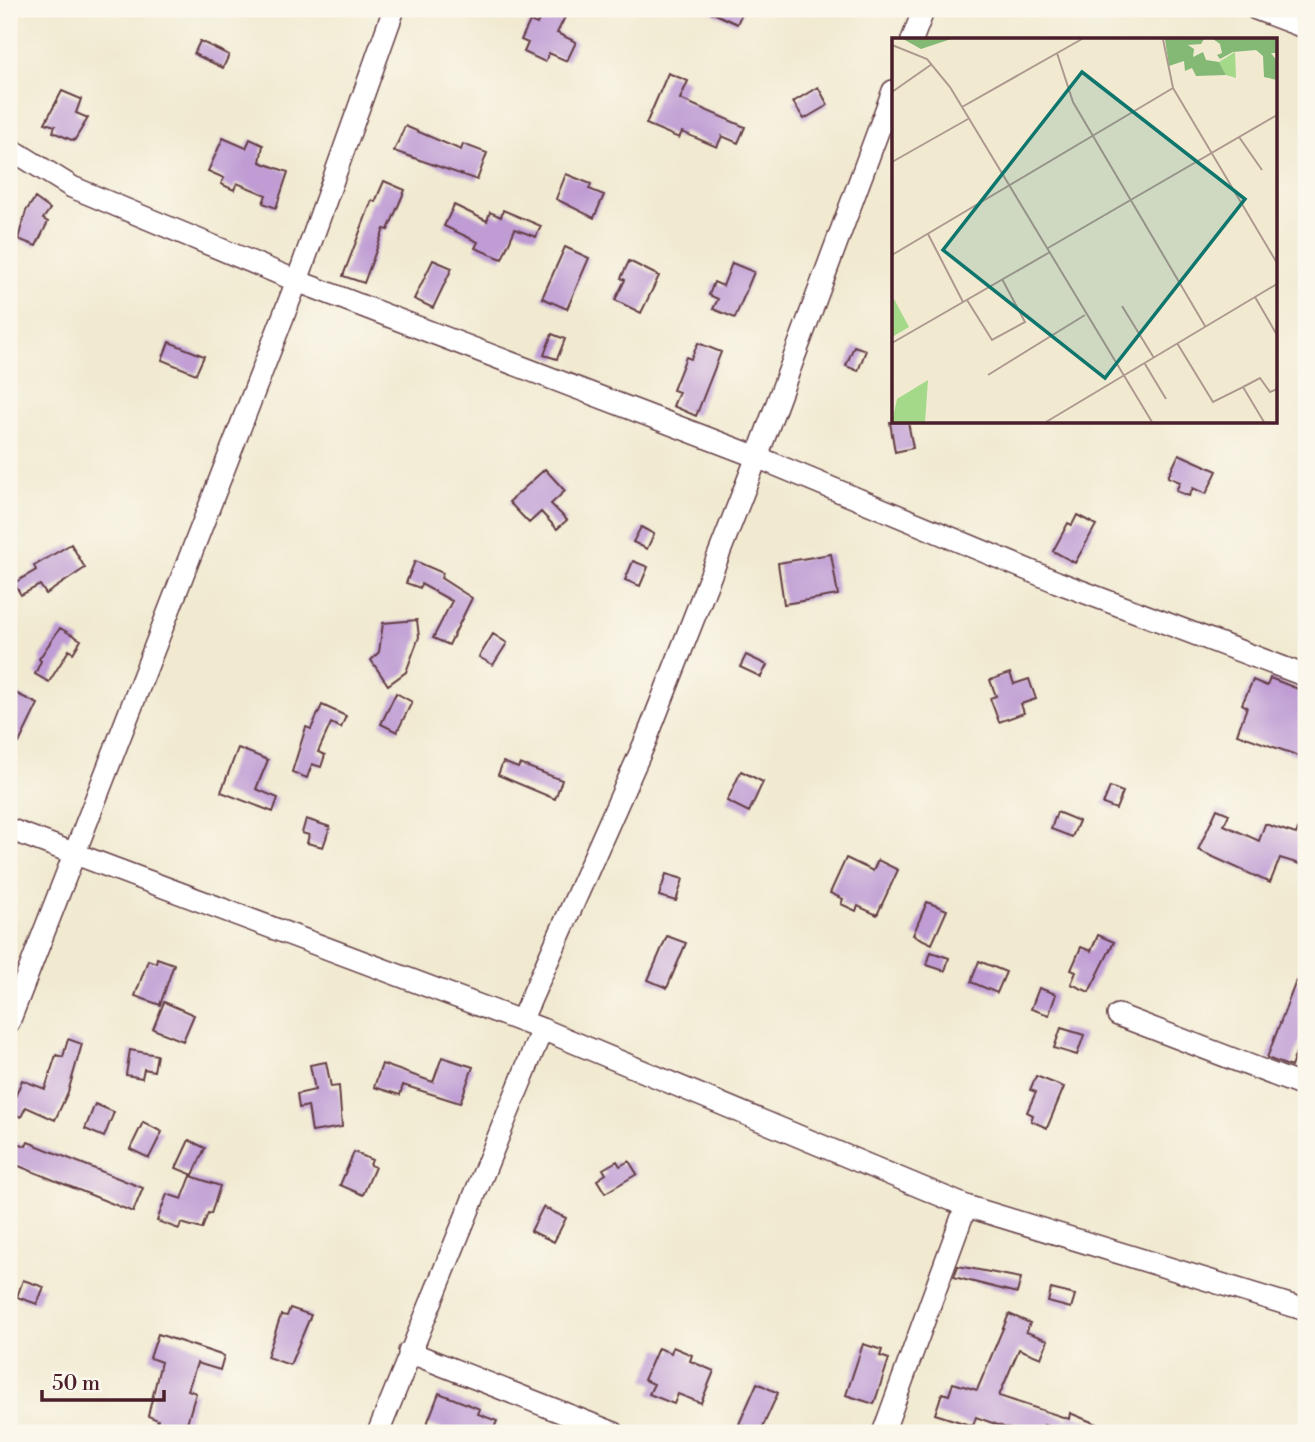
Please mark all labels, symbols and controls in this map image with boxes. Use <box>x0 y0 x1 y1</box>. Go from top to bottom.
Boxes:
inset map <box>892 38 1276 424</box>
scale bar <box>42 1358 164 1402</box>
text: 50 m <box>52 1371 100 1397</box>

